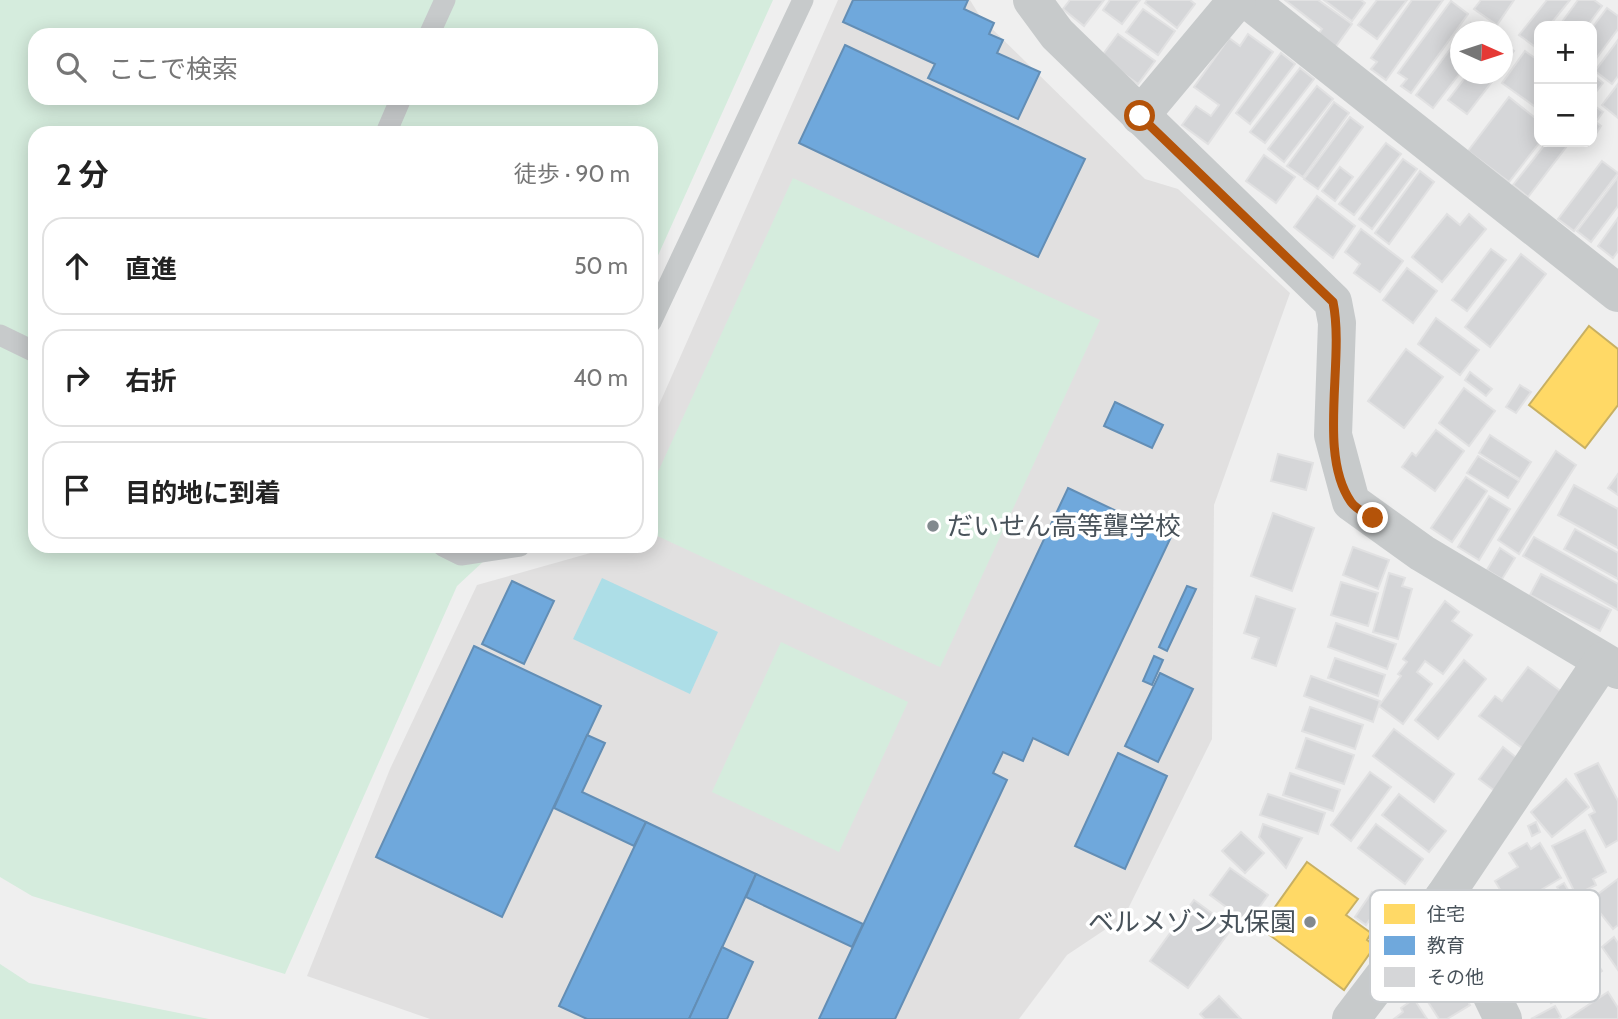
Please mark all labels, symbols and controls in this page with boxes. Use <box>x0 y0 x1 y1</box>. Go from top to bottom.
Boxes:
north arrow <box>1450 21 1513 84</box>
map controls <box>1534 21 1597 147</box>
button: + <box>1534 21 1597 84</box>
search box <box>28 28 658 105</box>
icon: search <box>52 48 90 86</box>
text: ここで検索 <box>108 53 238 85</box>
button: − <box>1534 84 1597 147</box>
route start <box>1124 100 1155 131</box>
text: 2 分 <box>56 156 109 193</box>
text: 徒歩 · 90 m <box>514 160 630 188</box>
icon: ahead <box>58 247 96 285</box>
text: 50 m <box>574 252 628 280</box>
text: 直進 <box>125 253 177 285</box>
icon: right <box>58 359 96 397</box>
text: 40 m <box>573 364 628 392</box>
text: 右折 <box>125 365 177 397</box>
icon: arrive <box>58 471 96 509</box>
text: 目的地に到着 <box>125 477 281 509</box>
route end <box>1357 502 1388 533</box>
place label: だいせん高等聾学校 <box>947 510 1181 542</box>
marker: だいせん高等聾学校 <box>925 518 941 534</box>
legend <box>1370 890 1600 1002</box>
text: 住宅 <box>1427 903 1465 926</box>
place label: ベルメゾン丸保園 <box>1088 906 1296 938</box>
marker: ベルメゾン丸保園 <box>1302 914 1318 930</box>
text: 教育 <box>1427 934 1465 957</box>
text: その他 <box>1427 966 1484 989</box>

